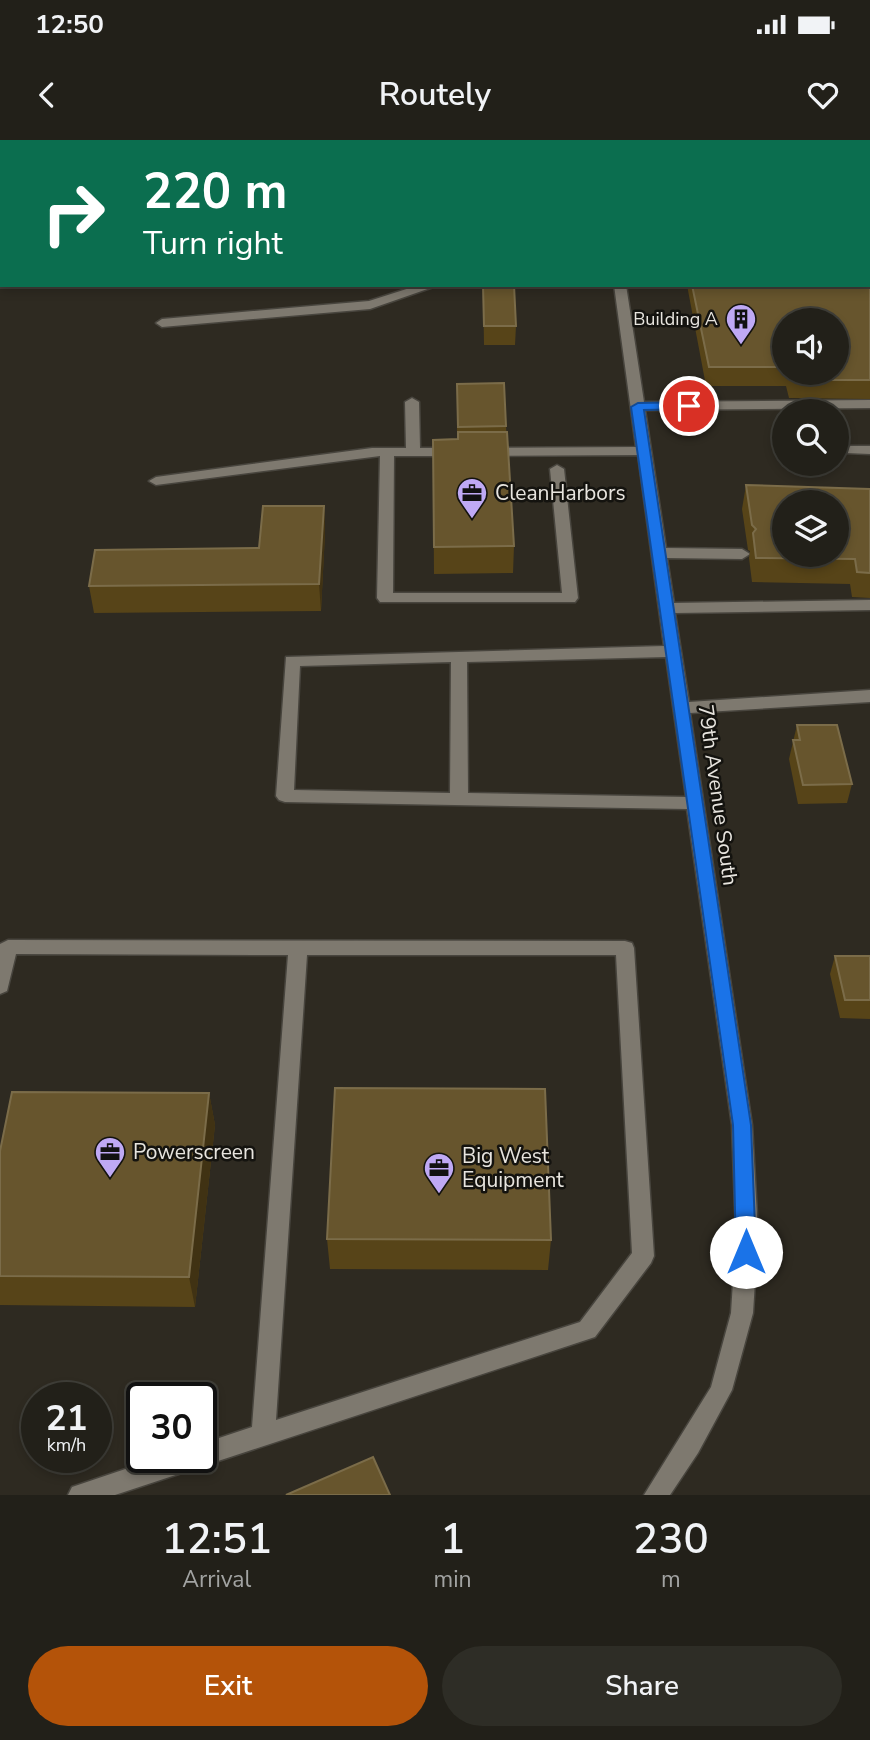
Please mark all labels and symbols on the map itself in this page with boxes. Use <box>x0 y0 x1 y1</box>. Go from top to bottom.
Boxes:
building icon: Building A <box>724 302 758 346</box>
place label: Building A <box>633 307 718 331</box>
pin <box>659 376 719 436</box>
office icon: CleanHarbors <box>455 476 489 520</box>
place label: CleanHarbors <box>495 479 626 507</box>
street label: 79th Avenue South <box>691 703 745 887</box>
office icon: Powerscreen <box>93 1135 127 1179</box>
place label: Powerscreen <box>133 1138 255 1166</box>
place label: Big West Equipment <box>462 1142 564 1194</box>
office icon: Big West Equipment <box>422 1151 456 1195</box>
position arrow <box>709 1215 783 1289</box>
speed limit sign: 30 <box>126 1382 217 1473</box>

